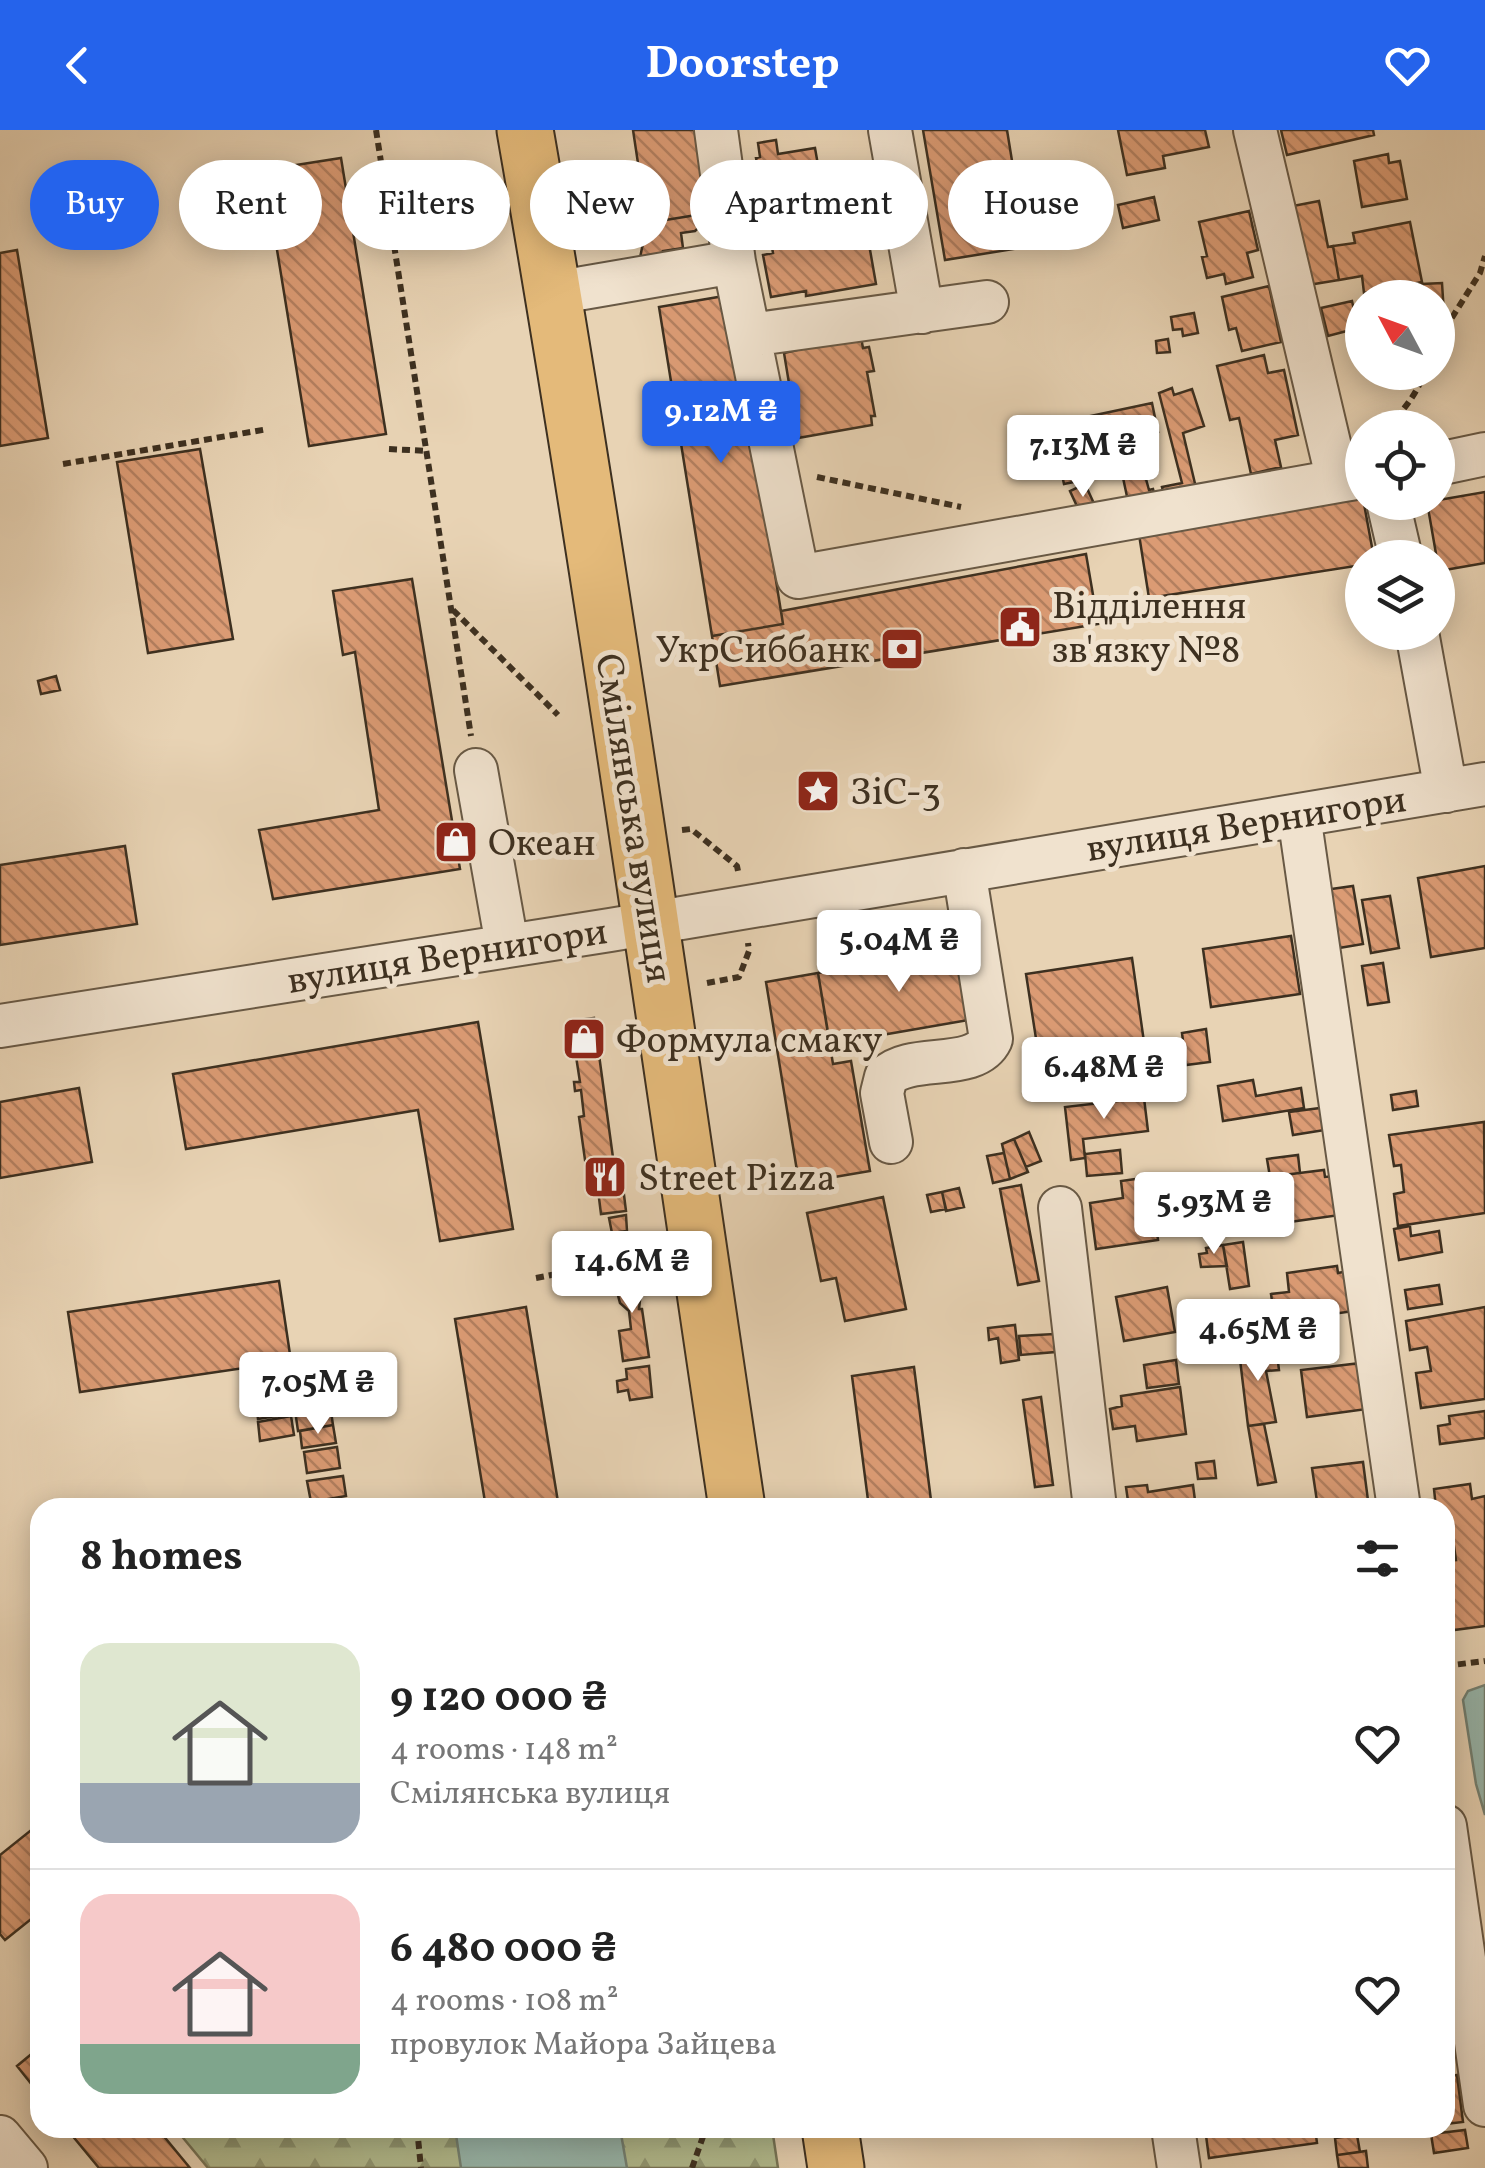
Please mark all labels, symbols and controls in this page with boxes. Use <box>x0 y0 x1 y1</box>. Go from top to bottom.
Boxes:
text: Doorstep <box>645 34 840 97</box>
icon: back <box>50 38 105 93</box>
icon: heart <box>1380 38 1435 93</box>
chip: Buy <box>30 160 159 250</box>
chip: Rent <box>179 160 322 250</box>
chip: Filters <box>342 160 510 250</box>
chip: New <box>530 160 670 250</box>
chip: Apartment <box>690 160 928 250</box>
chip: House <box>948 160 1114 250</box>
north arrow <box>1345 280 1455 390</box>
map controls <box>1345 280 1455 650</box>
pin: 9.12M ₴ <box>629 381 813 466</box>
text: 9.12M ₴ <box>664 391 778 435</box>
button: locate <box>1345 410 1455 520</box>
pin: 7.13M ₴ <box>991 415 1175 500</box>
text: 7.13M ₴ <box>1029 425 1137 469</box>
button: layers <box>1345 540 1455 650</box>
place label: Відділення зв'язку №8 <box>1052 582 1246 679</box>
public building icon: Відділення зв'язку №8 <box>997 604 1043 650</box>
place label: УкрСиббанк <box>655 626 870 679</box>
bank icon: УкрСиббанк <box>879 626 925 672</box>
street label: Смілянська вулиця <box>579 650 684 987</box>
place icon: ЗіС-3 <box>795 768 841 814</box>
place label: ЗіС-3 <box>850 768 941 821</box>
street label: вулиця Вернигори <box>1083 775 1410 878</box>
shop icon: Океан <box>433 819 479 865</box>
place label: Океан <box>488 819 596 872</box>
street label: вулиця Вернигори <box>284 907 611 1010</box>
pin: 5.04M ₴ <box>807 910 991 995</box>
text: 5.04M ₴ <box>839 920 959 964</box>
shop icon: Формула смаку <box>561 1016 607 1062</box>
place label: Формула смаку <box>616 1016 883 1069</box>
pin: 6.48M ₴ <box>1012 1037 1196 1122</box>
text: 6.48M ₴ <box>1044 1047 1164 1091</box>
restaurant icon: Street Pizza <box>582 1154 628 1200</box>
place label: Street Pizza <box>638 1154 836 1207</box>
pin: 5.93M ₴ <box>1122 1172 1306 1257</box>
text: 5.93M ₴ <box>1156 1182 1272 1226</box>
pin: 14.6M ₴ <box>540 1231 724 1316</box>
text: 14.6M ₴ <box>574 1241 690 1285</box>
pin: 4.65M ₴ <box>1166 1299 1350 1384</box>
text: 4.65M ₴ <box>1199 1309 1317 1353</box>
pin: 7.05M ₴ <box>226 1352 410 1437</box>
text: 7.05M ₴ <box>261 1362 375 1406</box>
text: 8 homes <box>80 1529 243 1588</box>
icon: filters <box>1350 1531 1405 1586</box>
text: 9 120 000 ₴ <box>390 1670 608 1729</box>
icon: home <box>160 1683 280 1803</box>
icon: heart <box>1350 1716 1405 1771</box>
text: 4 rooms · 148 m² <box>390 1729 618 1773</box>
text: Смілянська вулиця <box>390 1773 670 1817</box>
text: 6 480 000 ₴ <box>390 1921 617 1980</box>
icon: home <box>160 1934 280 2054</box>
icon: heart <box>1350 1967 1405 2022</box>
text: 4 rooms · 108 m² <box>390 1980 619 2024</box>
text: провулок Майора Зайцева <box>390 2024 777 2068</box>

